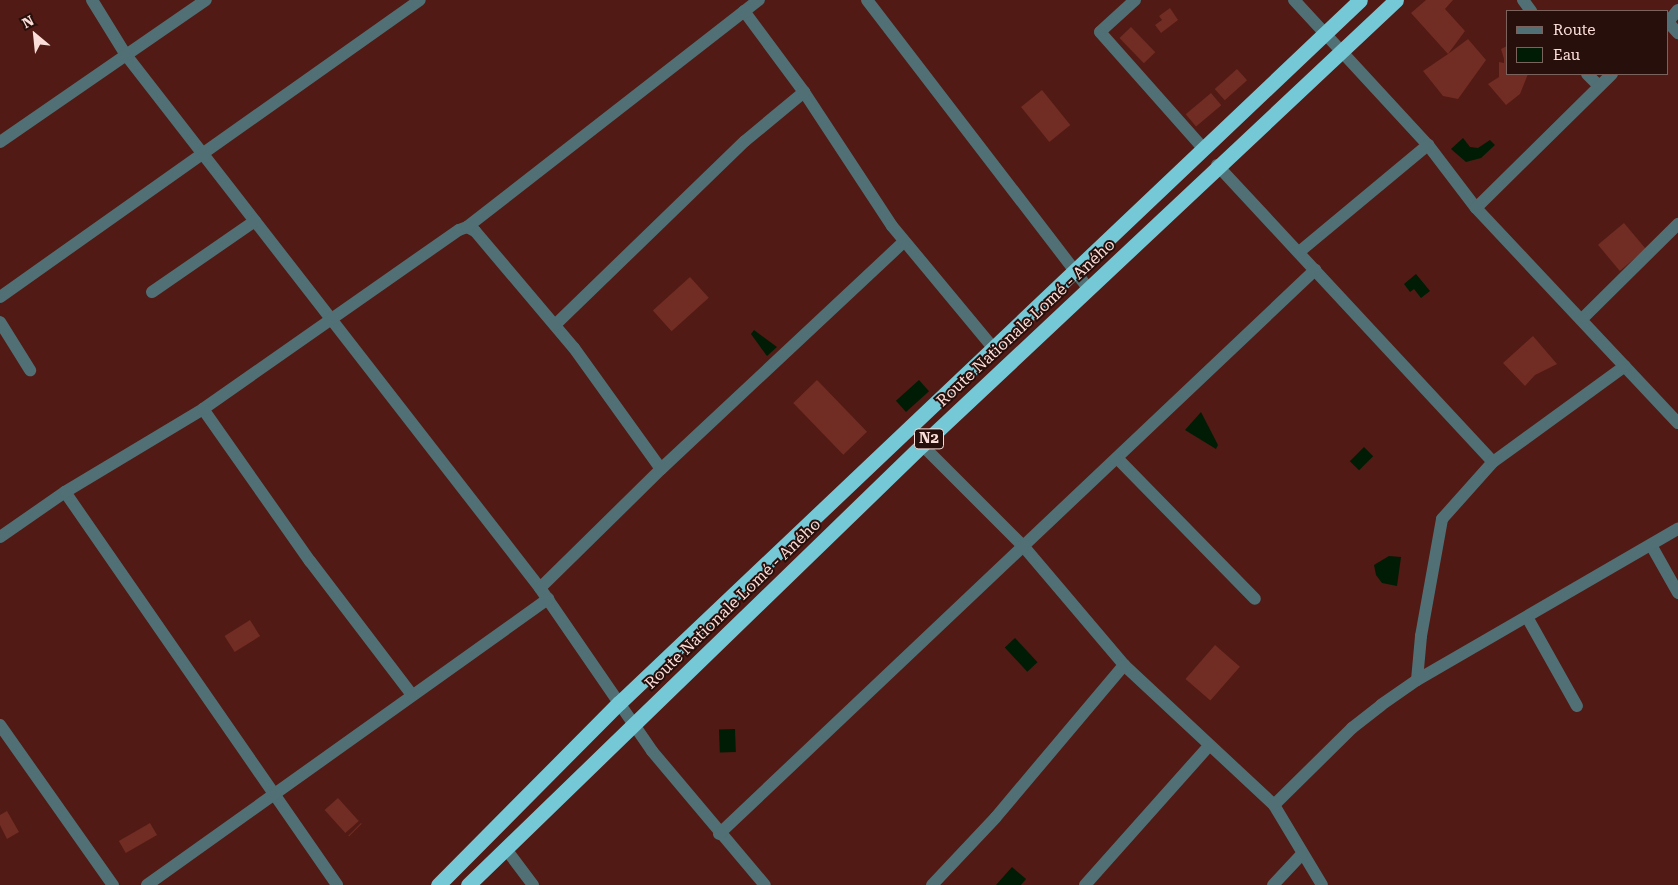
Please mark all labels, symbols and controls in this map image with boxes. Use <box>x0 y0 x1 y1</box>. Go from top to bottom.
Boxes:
north arrow <box>10 10 60 60</box>
legend <box>1506 10 1668 75</box>
text: N <box>19 12 36 31</box>
text: Route <box>1553 21 1595 39</box>
text: Eau <box>1553 46 1580 64</box>
street label: Route Nationale Lomé - Aného <box>933 235 1119 411</box>
road number: N2 <box>914 426 944 452</box>
street label: Route Nationale Lomé - Aného <box>641 515 825 693</box>

